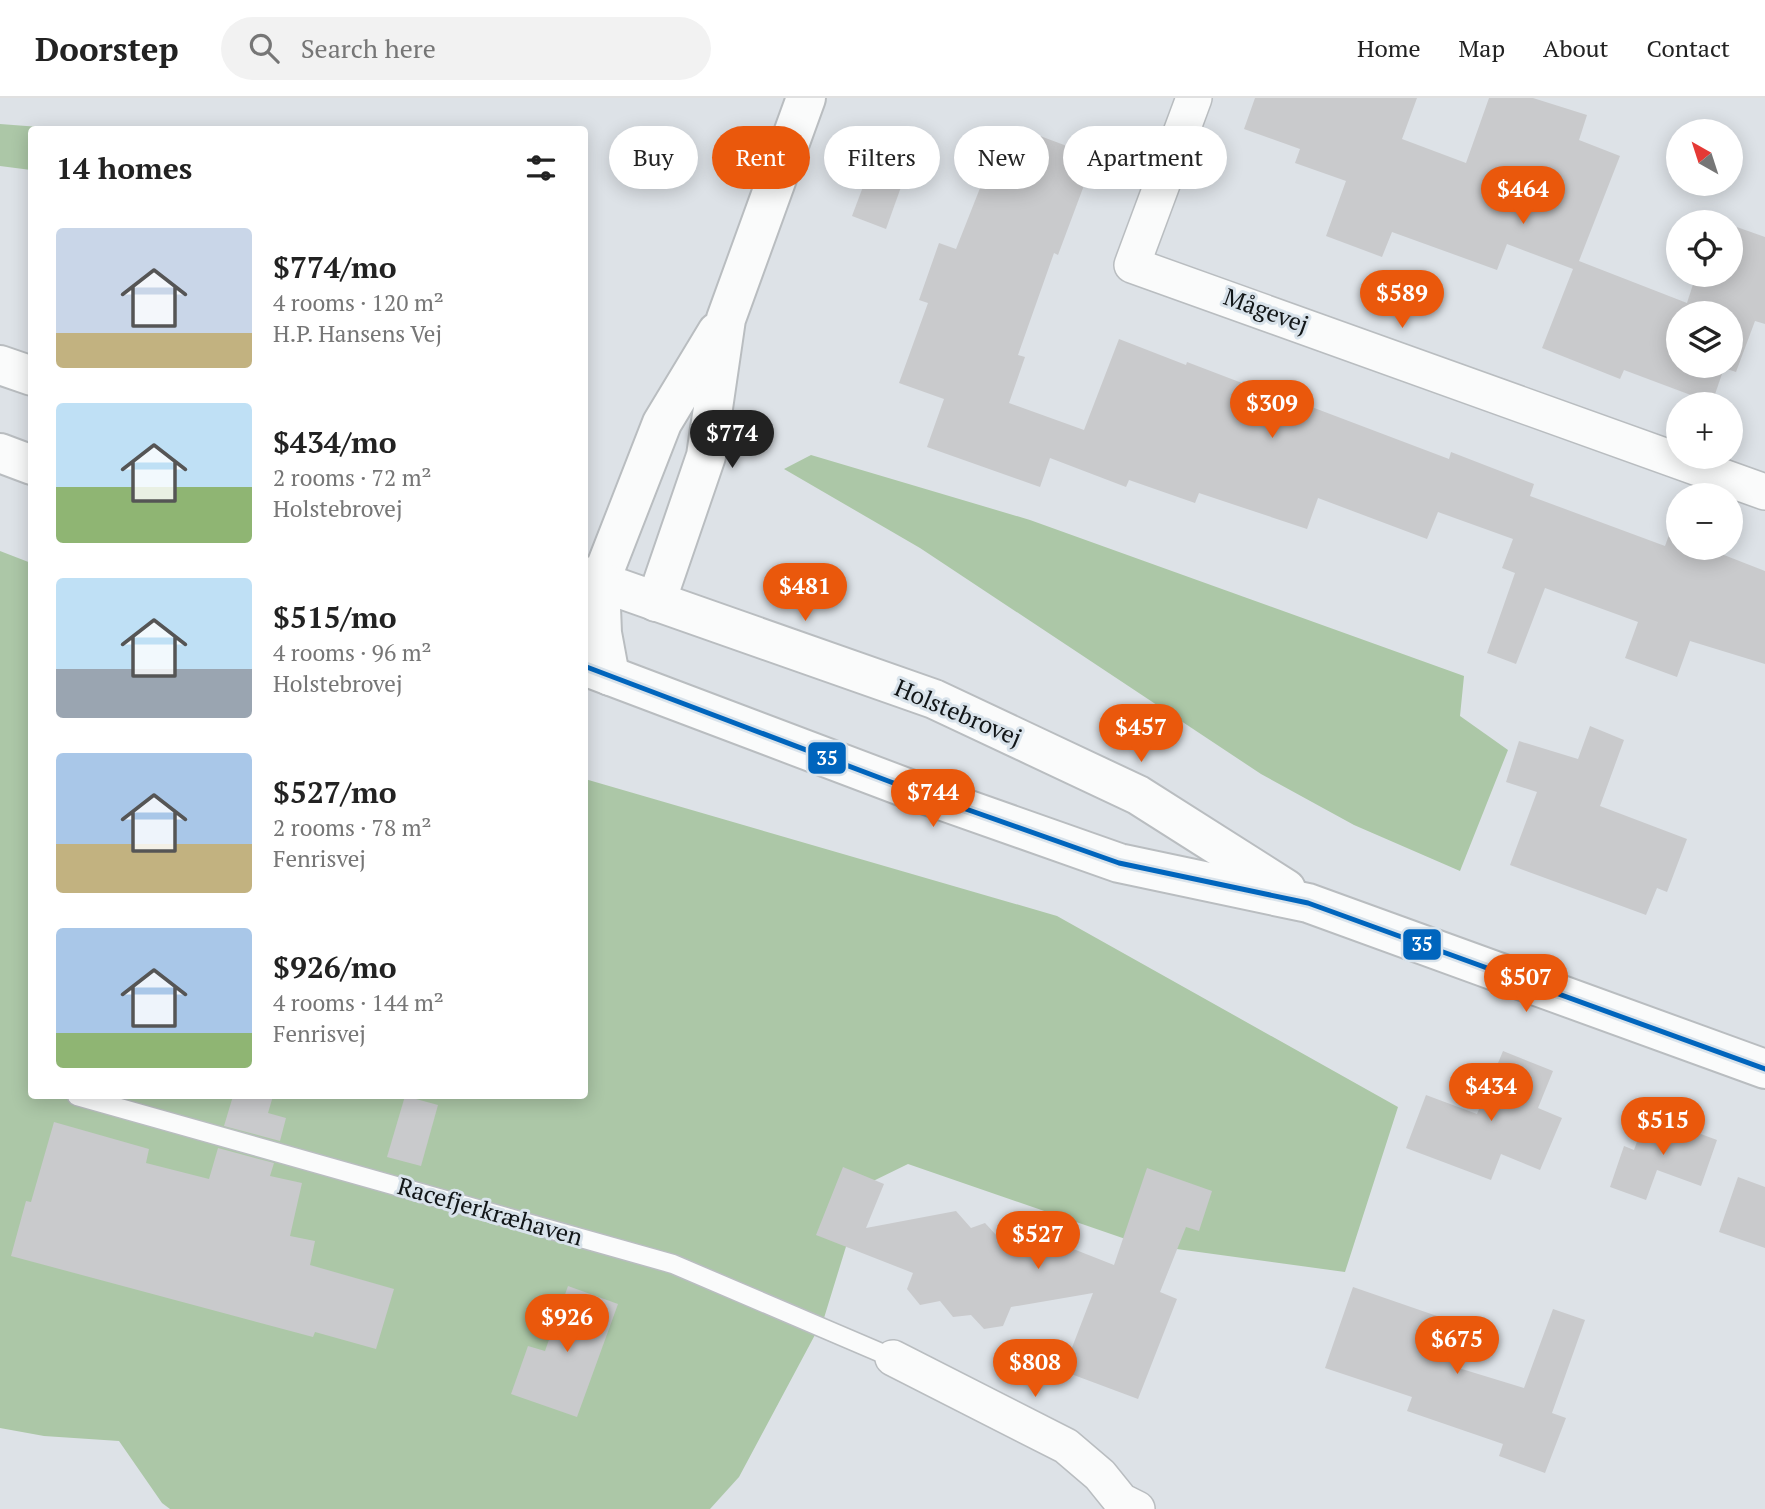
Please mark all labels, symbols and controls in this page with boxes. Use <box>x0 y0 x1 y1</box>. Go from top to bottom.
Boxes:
search box <box>221 17 711 80</box>
text: Doorstep <box>35 27 179 70</box>
icon: search <box>245 29 283 67</box>
text: Search here <box>301 31 436 65</box>
text: Home <box>1357 32 1421 64</box>
text: Map <box>1459 32 1505 64</box>
text: About <box>1543 32 1609 64</box>
text: Contact <box>1647 32 1730 64</box>
north arrow <box>1666 119 1743 196</box>
map controls <box>1666 119 1743 560</box>
chip: Buy <box>609 126 698 189</box>
chip: Rent <box>712 126 810 189</box>
chip: Filters <box>824 126 940 189</box>
chip: New <box>954 126 1049 189</box>
chip: Apartment <box>1063 126 1227 189</box>
text: 14 homes <box>56 148 192 188</box>
icon: filters <box>522 149 560 187</box>
pin: $464 <box>1482 166 1564 226</box>
text: $464 <box>1497 173 1549 204</box>
button: locate <box>1666 210 1743 287</box>
text: $774/mo <box>273 247 397 287</box>
icon: home <box>112 256 196 340</box>
pin: $589 <box>1361 271 1443 330</box>
text: $589 <box>1376 277 1428 308</box>
street label: Mågevej <box>1220 280 1313 340</box>
text: 4 rooms · 120 m² <box>273 287 444 318</box>
button: layers <box>1666 301 1743 378</box>
text: H.P. Hansens Vej <box>273 318 442 349</box>
pin: $309 <box>1231 380 1313 440</box>
text: $309 <box>1246 387 1298 418</box>
button: + <box>1666 392 1743 469</box>
pin: $774 <box>691 410 773 470</box>
text: $774 <box>706 417 758 448</box>
text: $434/mo <box>273 422 397 462</box>
icon: home <box>112 431 196 515</box>
text: 2 rooms · 72 m² <box>273 462 432 493</box>
button: − <box>1666 483 1743 560</box>
text: Holstebrovej <box>273 493 403 524</box>
pin: $481 <box>764 564 846 623</box>
text: $481 <box>779 570 831 601</box>
text: $515/mo <box>273 597 397 637</box>
icon: home <box>112 606 196 690</box>
text: 4 rooms · 96 m² <box>273 637 432 668</box>
text: Holstebrovej <box>273 668 403 699</box>
street label: Holstebrovej <box>890 671 1027 753</box>
pin: $457 <box>1100 704 1182 764</box>
text: $457 <box>1115 711 1167 742</box>
line badge: 35 <box>807 741 847 775</box>
text: 35 <box>816 745 838 770</box>
pin: $744 <box>892 770 974 829</box>
text: $527/mo <box>273 772 397 812</box>
text: $744 <box>907 776 959 807</box>
icon: home <box>112 781 196 865</box>
text: 2 rooms · 78 m² <box>273 812 432 843</box>
text: Fenrisvej <box>273 843 366 874</box>
line badge: 35 <box>1402 928 1442 961</box>
text: 35 <box>1411 931 1433 956</box>
text: $926/mo <box>273 947 397 987</box>
pin: $507 <box>1485 954 1567 1014</box>
icon: home <box>112 956 196 1040</box>
text: $507 <box>1500 961 1552 992</box>
text: 4 rooms · 144 m² <box>273 987 444 1018</box>
text: Fenrisvej <box>273 1018 366 1049</box>
pin: $434 <box>1450 1063 1532 1123</box>
text: $434 <box>1465 1070 1517 1101</box>
pin: $515 <box>1622 1098 1704 1157</box>
text: $515 <box>1637 1104 1689 1135</box>
street label: Racefjerkræhaven <box>394 1169 587 1253</box>
pin: $527 <box>997 1212 1079 1271</box>
text: $527 <box>1012 1218 1064 1249</box>
pin: $926 <box>526 1294 608 1354</box>
text: $926 <box>541 1301 593 1332</box>
pin: $675 <box>1416 1316 1498 1376</box>
text: $675 <box>1431 1323 1483 1354</box>
pin: $808 <box>994 1340 1076 1399</box>
text: $808 <box>1009 1346 1061 1377</box>

